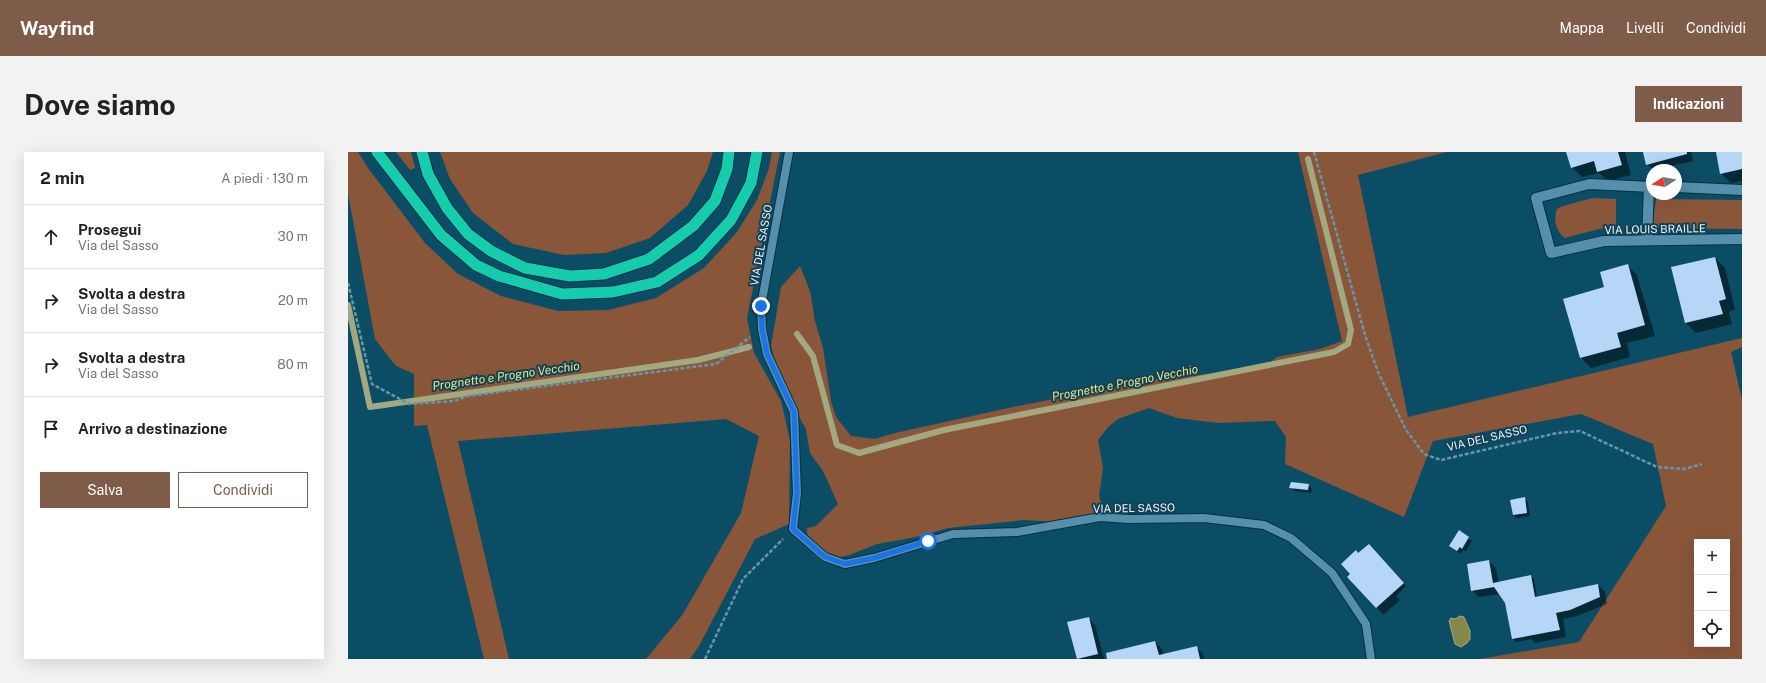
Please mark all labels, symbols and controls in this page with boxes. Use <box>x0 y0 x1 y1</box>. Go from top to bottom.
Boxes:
text: Wayfind <box>20 17 94 39</box>
text: Mappa <box>1560 20 1604 36</box>
text: Livelli <box>1626 20 1664 36</box>
text: Condividi <box>1686 20 1746 36</box>
button: Indicazioni <box>1635 86 1742 122</box>
text: Dove siamo <box>24 88 176 121</box>
north arrow <box>1646 164 1682 200</box>
text: 2 min <box>40 168 85 188</box>
text: A piedi · 130 m <box>221 171 308 186</box>
street label: VIA DEL SASSO <box>748 204 774 286</box>
text: Prosegui <box>78 221 141 238</box>
street label: VIA LOUIS BRAILLE <box>1604 222 1706 236</box>
icon: ahead <box>40 226 62 248</box>
text: 30 m <box>278 229 308 244</box>
text: Via del Sasso <box>78 238 159 253</box>
text: Svolta a destra <box>78 285 185 302</box>
icon: right <box>40 290 62 312</box>
text: 20 m <box>278 293 308 308</box>
route end <box>752 297 770 315</box>
text: Via del Sasso <box>78 302 159 317</box>
text: Svolta a destra <box>78 349 185 366</box>
icon: right <box>40 354 62 376</box>
text: 80 m <box>277 357 308 372</box>
water label: Prognetto e Progno Vecchio <box>431 359 581 393</box>
water label: Prognetto e Progno Vecchio <box>1051 362 1200 404</box>
text: Via del Sasso <box>78 366 159 381</box>
icon: arrive <box>40 418 62 440</box>
text: Arrivo a destinazione <box>78 420 227 437</box>
street label: VIA DEL SASSO <box>1446 423 1528 453</box>
button: Salva <box>40 472 170 508</box>
button: Condividi <box>178 472 308 508</box>
street label: VIA DEL SASSO <box>1093 501 1175 515</box>
route start <box>919 532 937 550</box>
map controls <box>1694 539 1730 647</box>
button: + <box>1694 539 1730 575</box>
button: − <box>1694 575 1730 611</box>
button: locate <box>1694 611 1730 647</box>

